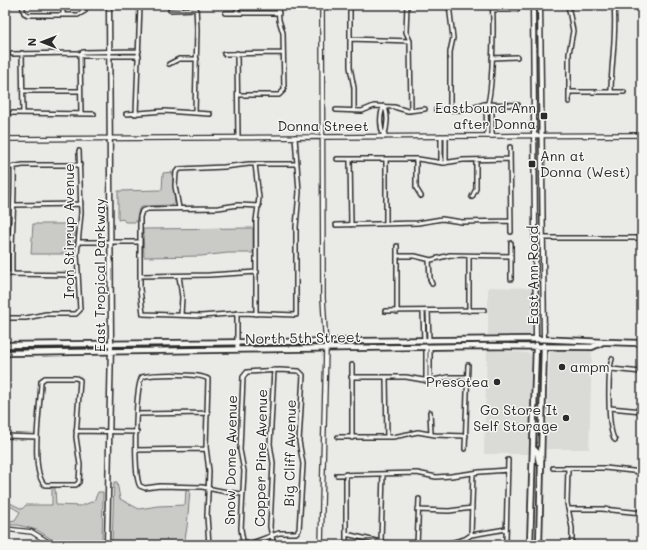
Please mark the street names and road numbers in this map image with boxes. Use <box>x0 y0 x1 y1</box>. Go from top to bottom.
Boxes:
street label: Donna Street <box>277 116 369 135</box>
street label: Iron Stirrup Avenue <box>59 163 78 299</box>
street label: East Tropical Parkway <box>90 198 109 352</box>
street label: East Ann Road <box>523 226 542 324</box>
street label: North 5th Street <box>245 327 361 348</box>
street label: Copper Pine Avenue <box>250 389 271 527</box>
street label: Snow Dome Avenue <box>220 395 241 525</box>
street label: Big Cliff Avenue <box>279 399 300 507</box>

